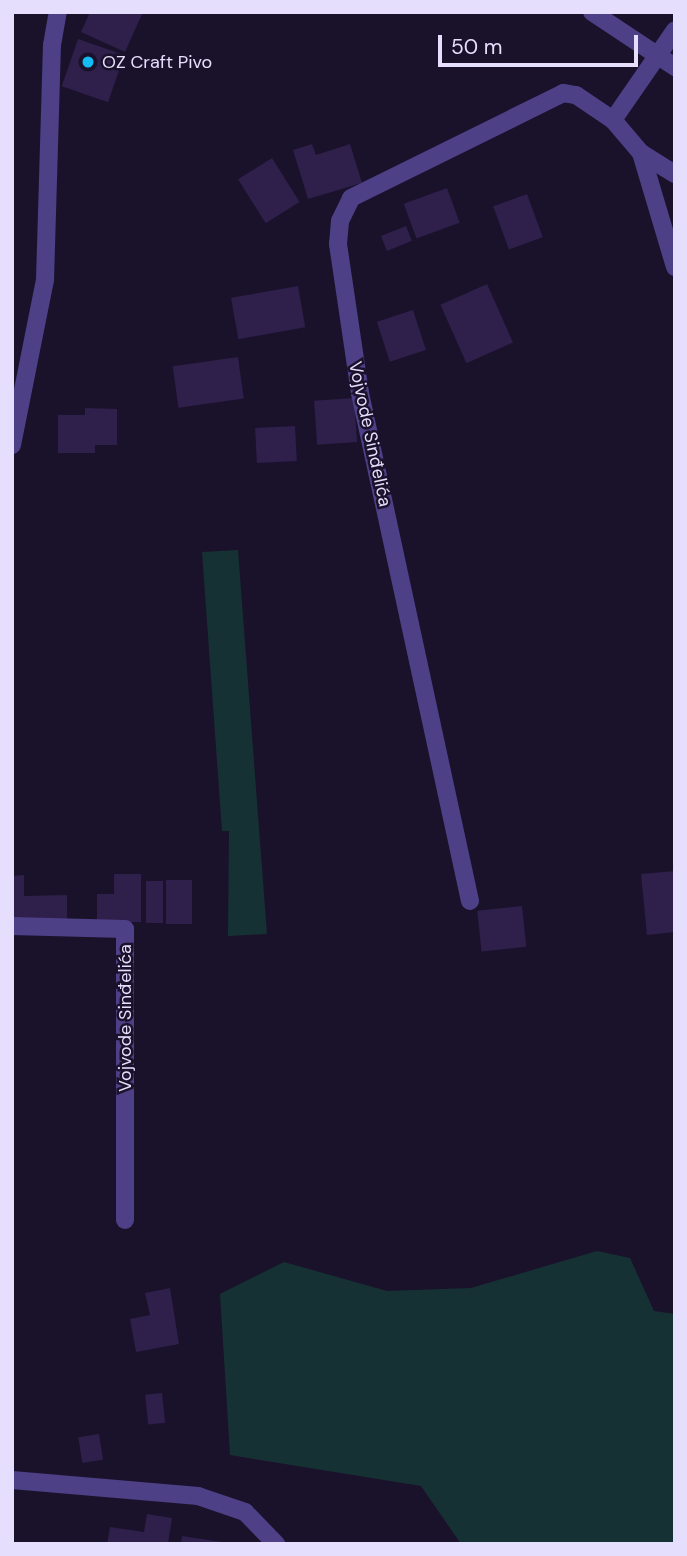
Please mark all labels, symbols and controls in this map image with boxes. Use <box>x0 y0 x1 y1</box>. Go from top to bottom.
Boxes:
scale bar <box>442 21 642 65</box>
text: 50 m <box>451 33 502 61</box>
place label: OZ Craft Pivo <box>102 51 212 73</box>
marker: OZ Craft Pivo <box>80 54 96 70</box>
street label: Vojvode Sinđelića <box>344 359 396 509</box>
street label: Vojvode Sinđelića <box>114 944 136 1092</box>

